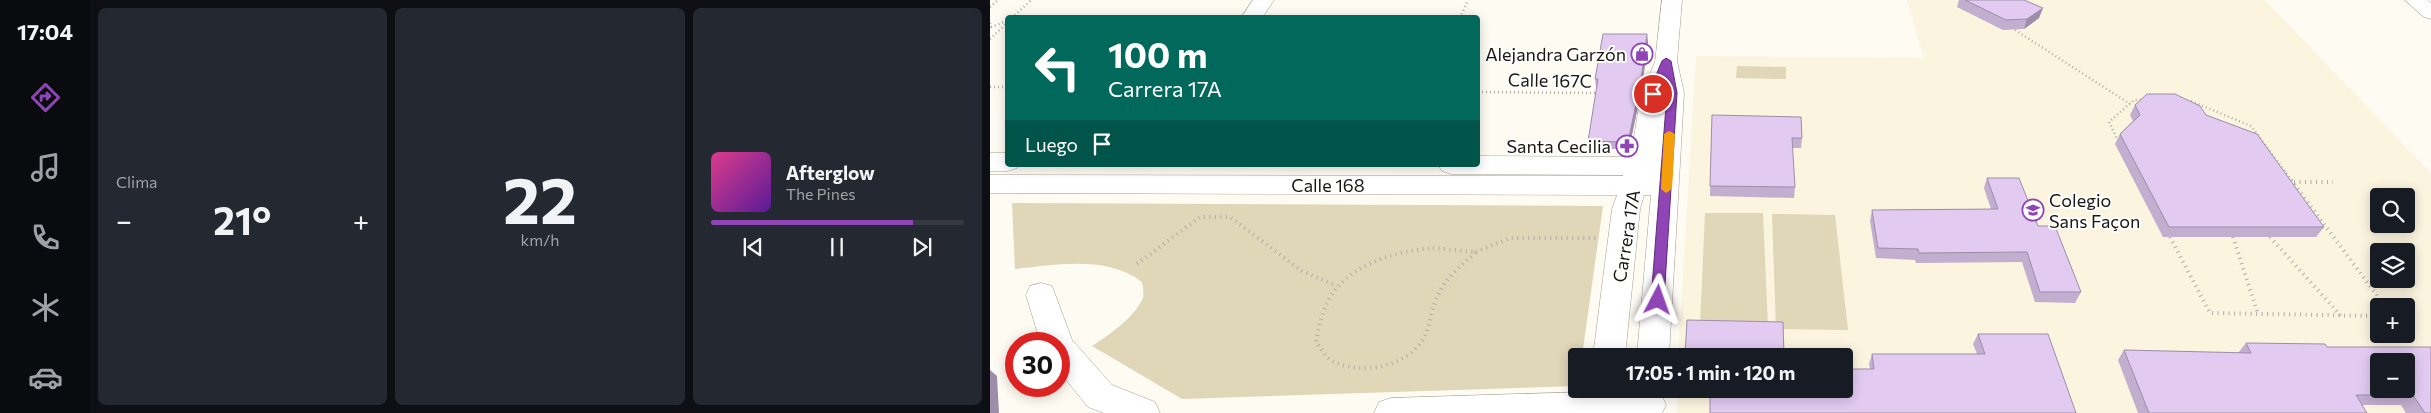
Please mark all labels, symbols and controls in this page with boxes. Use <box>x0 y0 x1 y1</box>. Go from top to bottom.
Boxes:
text: 17:04 <box>17 18 73 45</box>
text: 100 m <box>1108 32 1208 75</box>
icon: left <box>1025 35 1090 100</box>
shop icon: Alejandra Garzón <box>1630 42 1654 66</box>
place label: Alejandra Garzón <box>1485 43 1626 65</box>
street label: Calle 167C <box>1508 68 1592 92</box>
pin <box>1632 73 1674 115</box>
text: Carrera 17A <box>1108 75 1222 102</box>
icon: directions <box>28 80 63 115</box>
icon: arrive <box>1639 80 1667 108</box>
icon: arrive <box>1088 130 1116 158</box>
text: Luego <box>1025 133 1078 156</box>
pharmacy icon: Santa Cecilia <box>1615 134 1639 158</box>
place label: Santa Cecilia <box>1507 135 1611 157</box>
icon: music <box>28 150 63 185</box>
text: 22 <box>503 158 577 237</box>
text: Afterglow <box>786 161 875 184</box>
text: Clima <box>116 172 157 191</box>
street label: Calle 168 <box>1291 174 1365 196</box>
text: The Pines <box>786 184 856 203</box>
street label: Carrera 17A <box>1608 188 1644 284</box>
map controls <box>2370 188 2415 398</box>
button: search <box>2370 188 2415 233</box>
place label: Colegio Sans Façon <box>2049 189 2140 232</box>
text: 21° <box>213 196 271 243</box>
school or university icon: Colegio Sans Façon <box>2021 198 2045 222</box>
text: − <box>116 203 132 237</box>
text: + <box>353 203 369 237</box>
icon: phone <box>28 220 63 255</box>
text: km/h <box>521 230 559 249</box>
icon: previous <box>739 233 767 261</box>
icon: pause <box>823 233 851 261</box>
icon: next <box>908 233 936 261</box>
button: layers <box>2370 243 2415 288</box>
position arrow <box>1631 273 1683 325</box>
icon: climate <box>28 290 63 325</box>
button: + <box>2370 298 2415 343</box>
speed limit sign: 30 <box>1005 332 1070 397</box>
button: − <box>2370 353 2415 398</box>
icon: car <box>28 360 63 395</box>
text: 17:05 · 1 min · 120 m <box>1626 361 1795 384</box>

